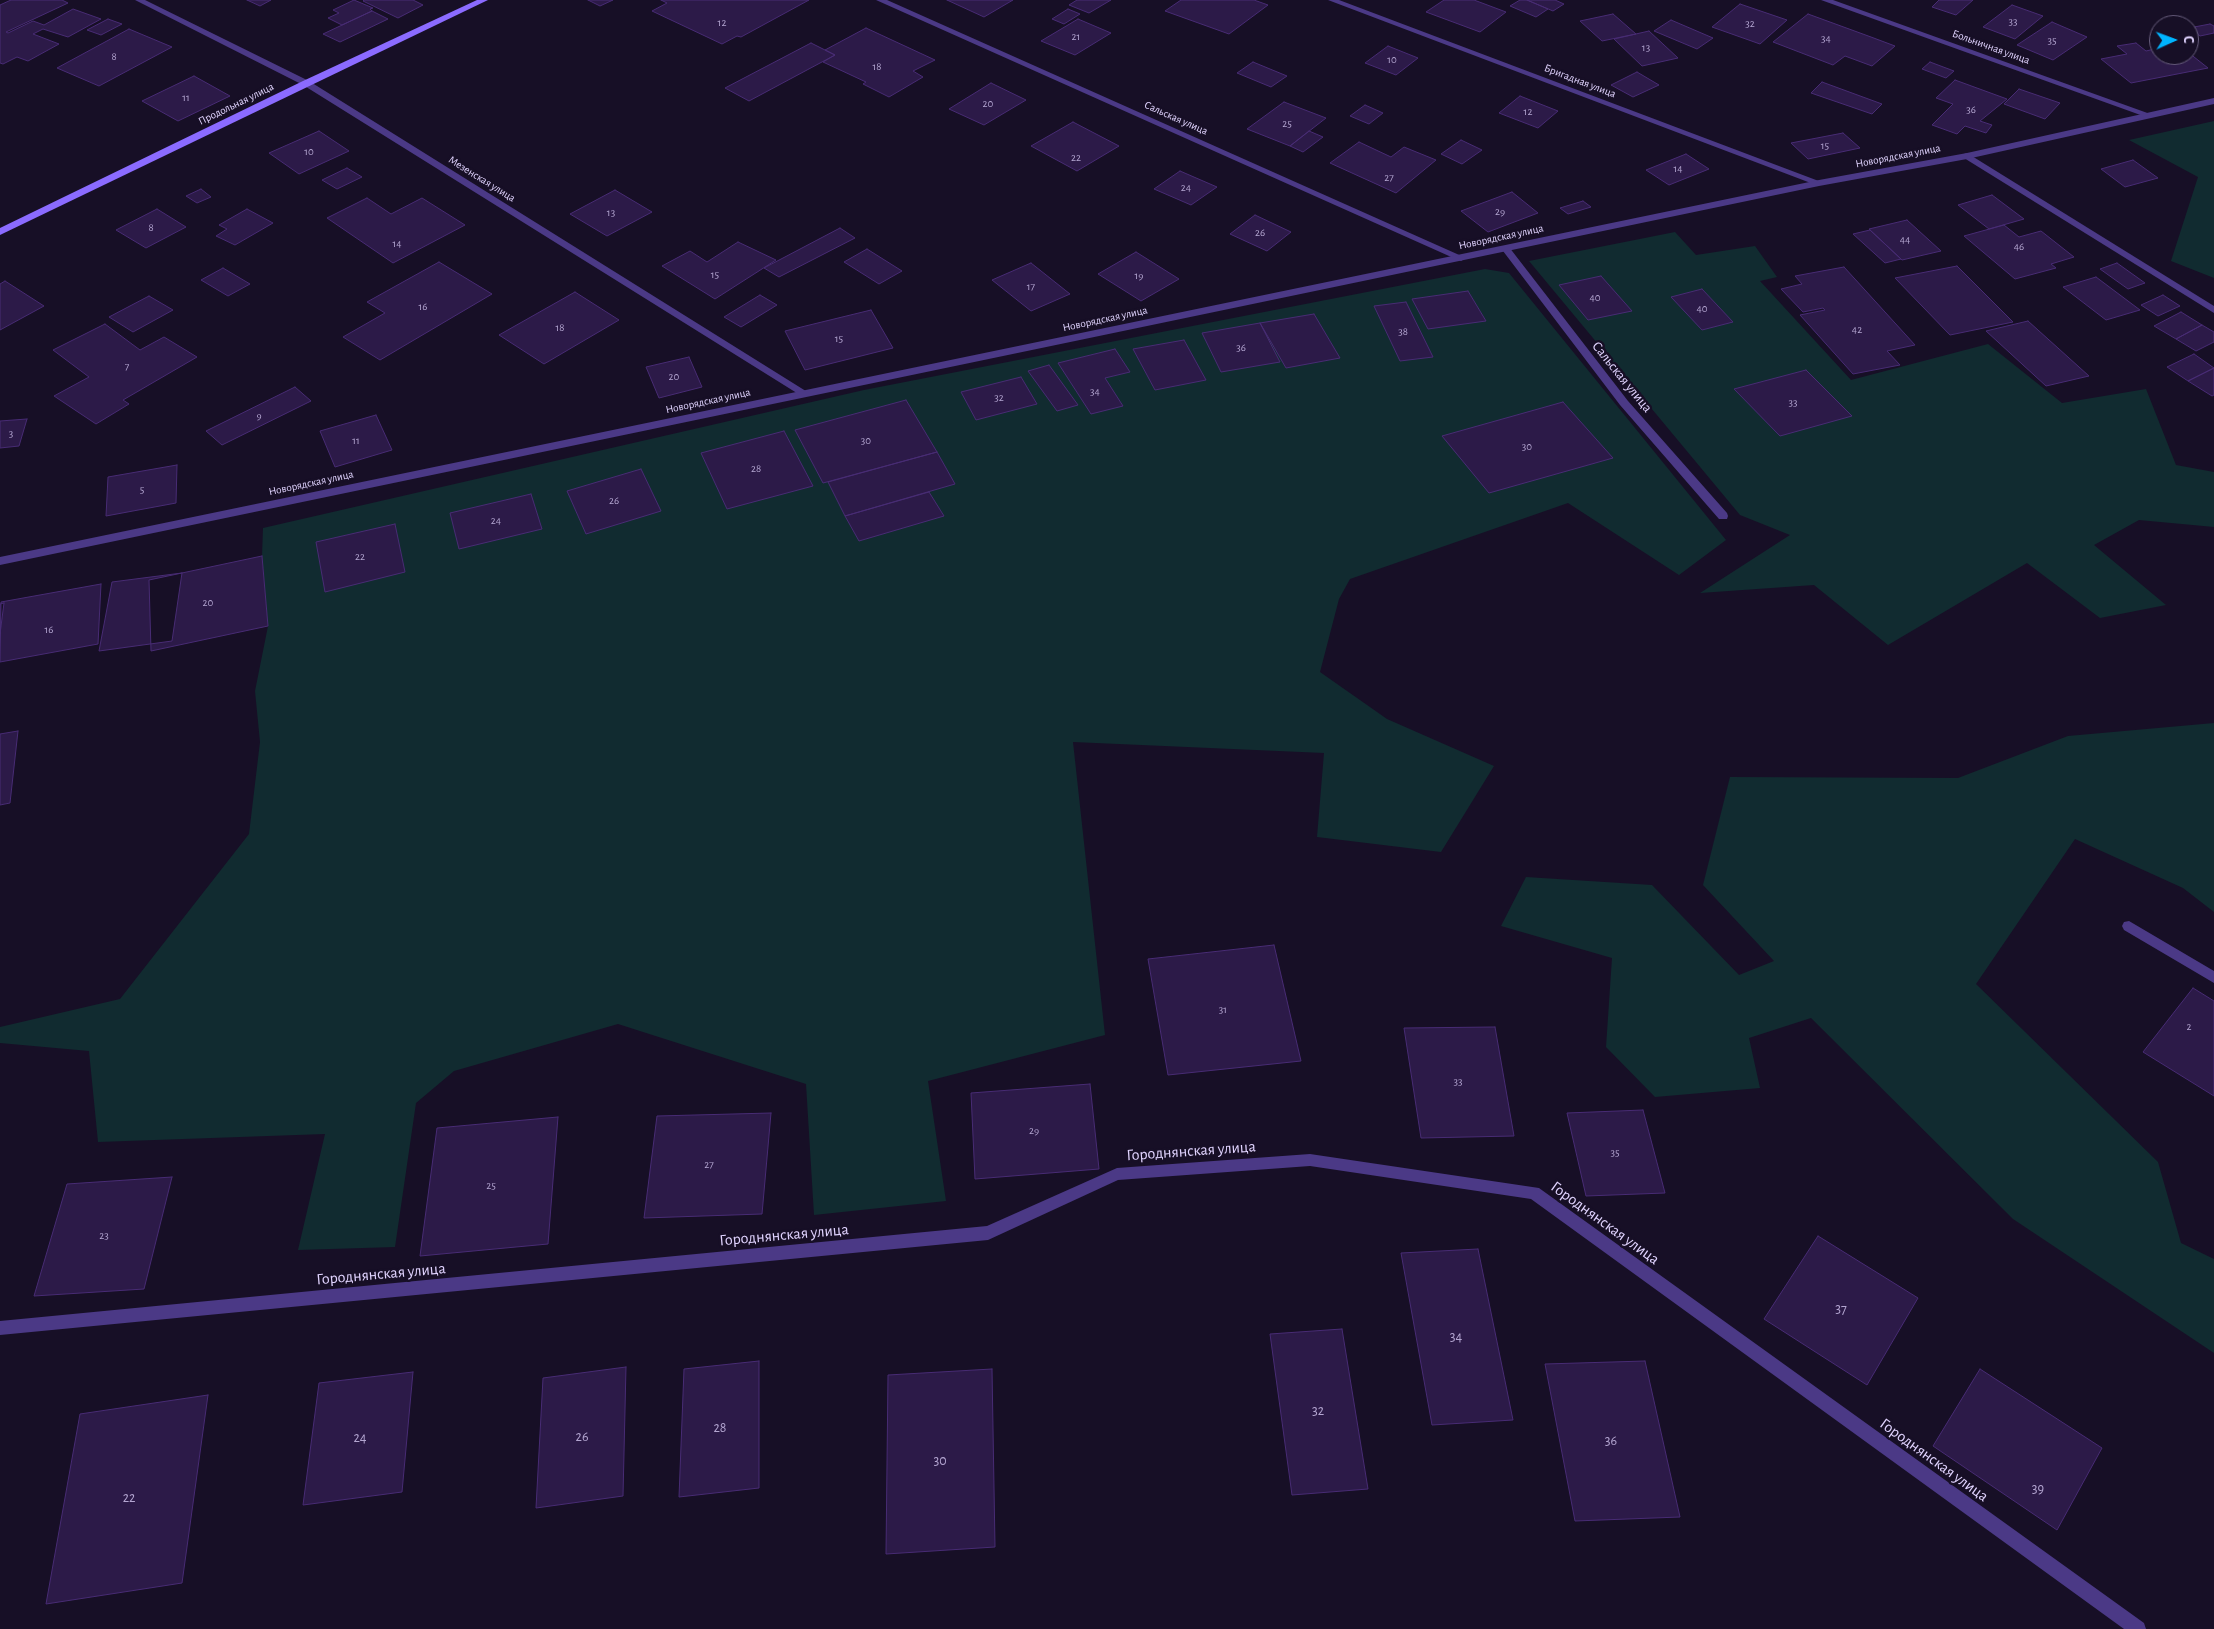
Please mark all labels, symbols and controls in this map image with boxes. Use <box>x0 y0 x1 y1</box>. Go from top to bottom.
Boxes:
house number: 33 <box>2008 15 2018 29</box>
north arrow <box>2149 15 2199 65</box>
house number: 12 <box>718 16 726 30</box>
house number: 32 <box>1745 17 1755 31</box>
street label: Больничная улица <box>1950 27 2032 67</box>
house number: 21 <box>1072 30 1080 44</box>
house number: 34 <box>1821 32 1831 46</box>
house number: 35 <box>2047 34 2057 48</box>
text: С <box>2181 35 2195 44</box>
house number: 13 <box>1642 41 1650 55</box>
house number: 8 <box>111 50 117 64</box>
house number: 10 <box>1387 53 1397 67</box>
house number: 18 <box>873 60 881 74</box>
street label: Бригадная улица <box>1542 61 1618 101</box>
street label: Продольная улица <box>196 80 276 128</box>
house number: 11 <box>182 91 190 105</box>
house number: 20 <box>983 97 993 111</box>
street label: Сальская улица <box>1142 98 1210 138</box>
house number: 36 <box>1966 103 1976 117</box>
house number: 12 <box>1524 105 1532 119</box>
house number: 25 <box>1282 117 1292 131</box>
house number: 15 <box>1821 139 1829 153</box>
street label: Новорядская улица <box>1854 141 1942 171</box>
house number: 10 <box>304 145 314 159</box>
house number: 22 <box>1071 151 1081 165</box>
street label: Мезенская улица <box>446 153 518 205</box>
house number: 14 <box>1673 162 1683 176</box>
house number: 27 <box>1384 171 1394 185</box>
house number: 24 <box>1181 181 1191 195</box>
house number: 29 <box>1495 205 1505 219</box>
house number: 13 <box>607 206 615 220</box>
house number: 8 <box>148 221 154 235</box>
street label: Новорядская улица <box>1457 222 1545 252</box>
house number: 26 <box>1255 226 1265 240</box>
house number: 44 <box>1900 233 1910 247</box>
house number: 14 <box>392 237 402 251</box>
house number: 46 <box>2014 240 2024 254</box>
house number: 15 <box>711 268 719 282</box>
house number: 19 <box>1135 269 1143 283</box>
house number: 17 <box>1027 280 1035 294</box>
house number: 40 <box>1589 291 1601 305</box>
house number: 16 <box>419 300 427 314</box>
house number: 40 <box>1696 302 1708 316</box>
street label: Новорядская улица <box>1061 304 1149 334</box>
house number: 18 <box>556 321 564 335</box>
house number: 42 <box>1852 323 1862 337</box>
house number: 38 <box>1398 325 1408 339</box>
house number: 15 <box>835 332 843 346</box>
street label: Сальская улица <box>1588 338 1656 416</box>
house number: 36 <box>1236 341 1246 355</box>
house number: 7 <box>125 360 129 374</box>
house number: 20 <box>669 370 679 384</box>
house number: 34 <box>1090 385 1100 399</box>
street label: Новорядская улица <box>664 386 752 416</box>
house number: 32 <box>994 391 1004 405</box>
house number: 33 <box>1788 396 1798 410</box>
house number: 9 <box>256 409 262 423</box>
house number: 3 <box>9 427 13 441</box>
house number: 11 <box>352 434 360 448</box>
house number: 30 <box>861 434 871 448</box>
house number: 30 <box>1522 440 1532 454</box>
house number: 28 <box>751 462 761 476</box>
street label: Новорядская улица <box>267 468 355 498</box>
house number: 5 <box>140 483 144 497</box>
house number: 26 <box>609 494 619 508</box>
house number: 24 <box>491 514 501 528</box>
house number: 22 <box>355 550 365 564</box>
house number: 20 <box>203 596 213 610</box>
house number: 16 <box>45 623 53 637</box>
house number: 31 <box>1219 1003 1227 1017</box>
house number: 2 <box>2186 1020 2192 1034</box>
house number: 33 <box>1453 1075 1463 1089</box>
house number: 29 <box>1029 1124 1039 1138</box>
street label: Городнянская улица <box>1126 1137 1256 1165</box>
house number: 35 <box>1610 1146 1620 1160</box>
house number: 27 <box>704 1158 714 1172</box>
street label: Городнянская улица <box>1547 1177 1663 1269</box>
house number: 25 <box>486 1179 496 1193</box>
street label: Городнянская улица <box>719 1220 849 1250</box>
house number: 23 <box>99 1229 109 1243</box>
street label: Городнянская улица <box>316 1259 446 1289</box>
house number: 37 <box>1835 1301 1847 1317</box>
house number: 34 <box>1450 1329 1462 1345</box>
house number: 32 <box>1312 1403 1324 1419</box>
street label: Городнянская улица <box>1876 1414 1992 1506</box>
house number: 28 <box>713 1420 727 1436</box>
house number: 26 <box>576 1429 588 1445</box>
house number: 24 <box>353 1430 367 1446</box>
house number: 36 <box>1605 1433 1617 1449</box>
house number: 30 <box>933 1453 947 1469</box>
house number: 39 <box>2032 1481 2044 1497</box>
house number: 22 <box>123 1490 135 1506</box>

